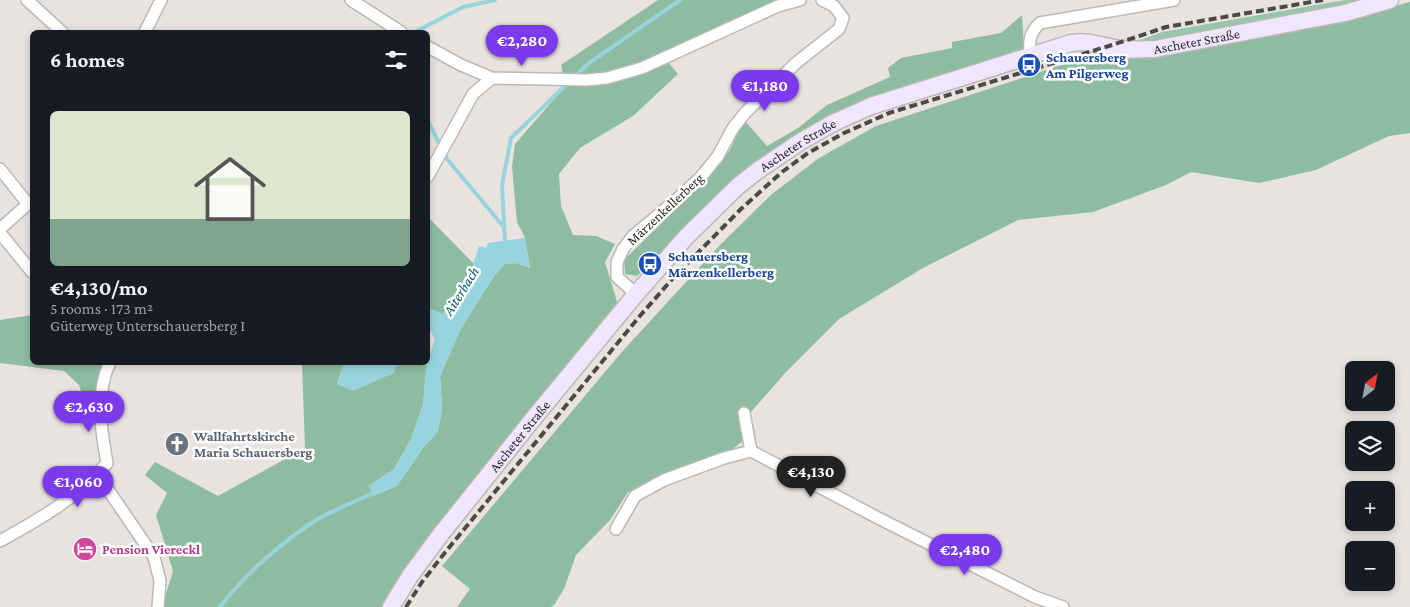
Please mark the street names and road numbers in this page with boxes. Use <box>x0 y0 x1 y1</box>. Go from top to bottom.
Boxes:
street label: Ascheter Straße <box>1152 25 1241 57</box>
street label: Ascheter Straße <box>756 115 839 175</box>
street label: Märzenkellerberg <box>623 169 707 248</box>
street label: Ascheter Straße <box>486 397 553 475</box>

